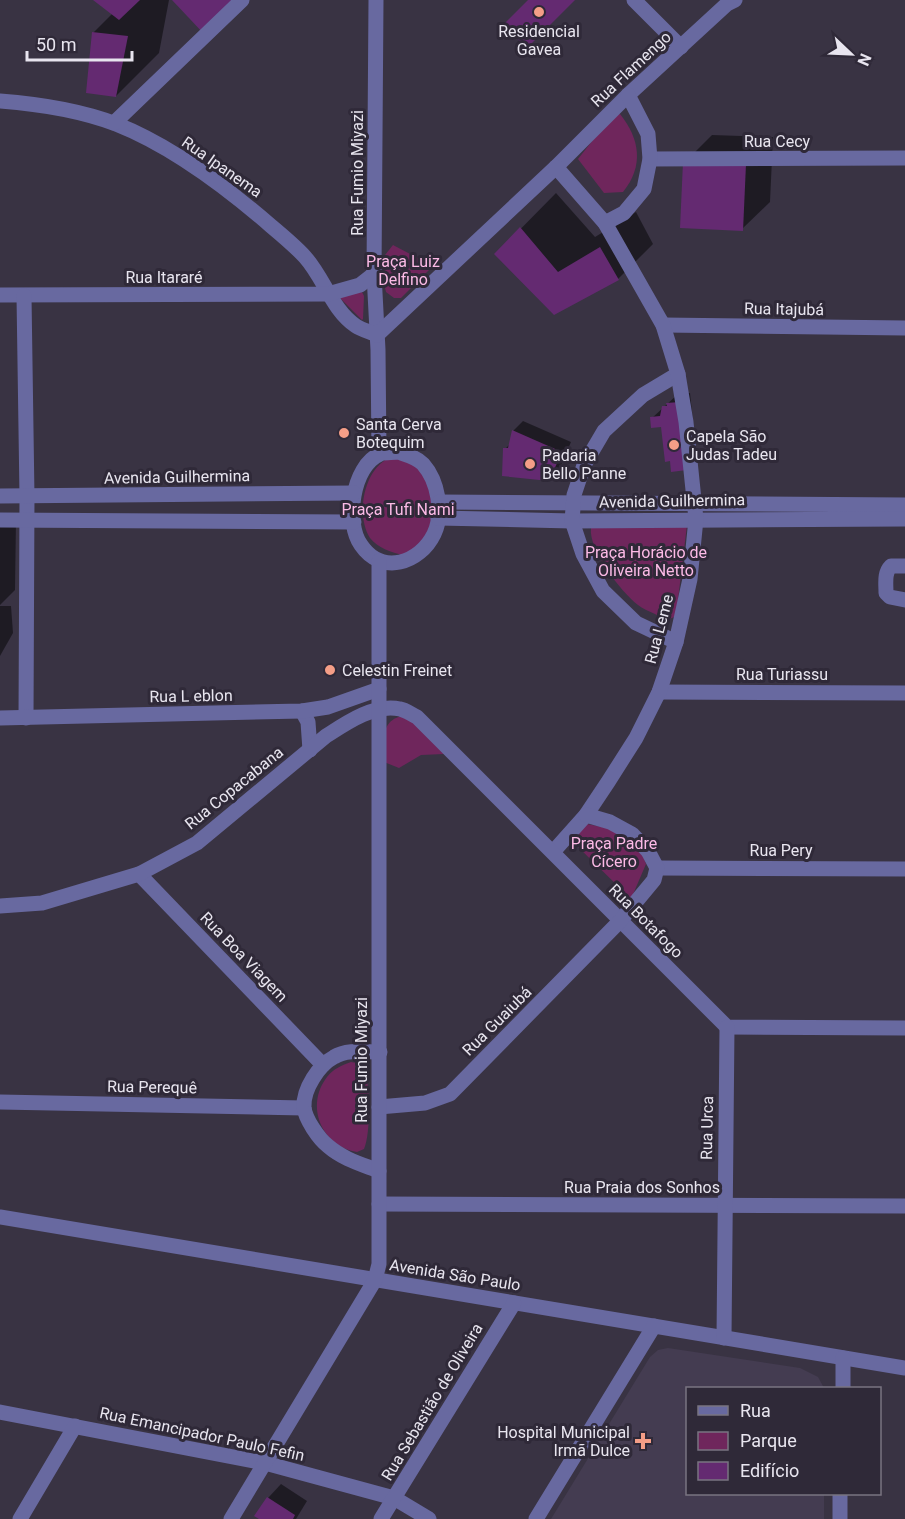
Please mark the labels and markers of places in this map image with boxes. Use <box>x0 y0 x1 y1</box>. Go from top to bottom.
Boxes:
marker: Residencial Gavea <box>532 5 546 19</box>
place label: Residencial Gavea <box>498 22 580 59</box>
place label: Santa Cerva Botequim <box>356 415 442 452</box>
marker: Santa Cerva Botequim <box>337 426 351 440</box>
place label: Capela São Judas Tadeu <box>686 427 777 464</box>
marker: Capela São Judas Tadeu <box>667 438 681 452</box>
place label: Padaria Bello Panne <box>542 446 626 483</box>
marker: Padaria Bello Panne <box>523 457 537 471</box>
place label: Celestin Freinet <box>342 661 452 680</box>
marker: Celestin Freinet <box>323 663 337 677</box>
place label: Hospital Municipal Irmã Dulce <box>497 1423 630 1460</box>
marker: Hospital Municipal Irmã Dulce <box>634 1432 652 1450</box>

